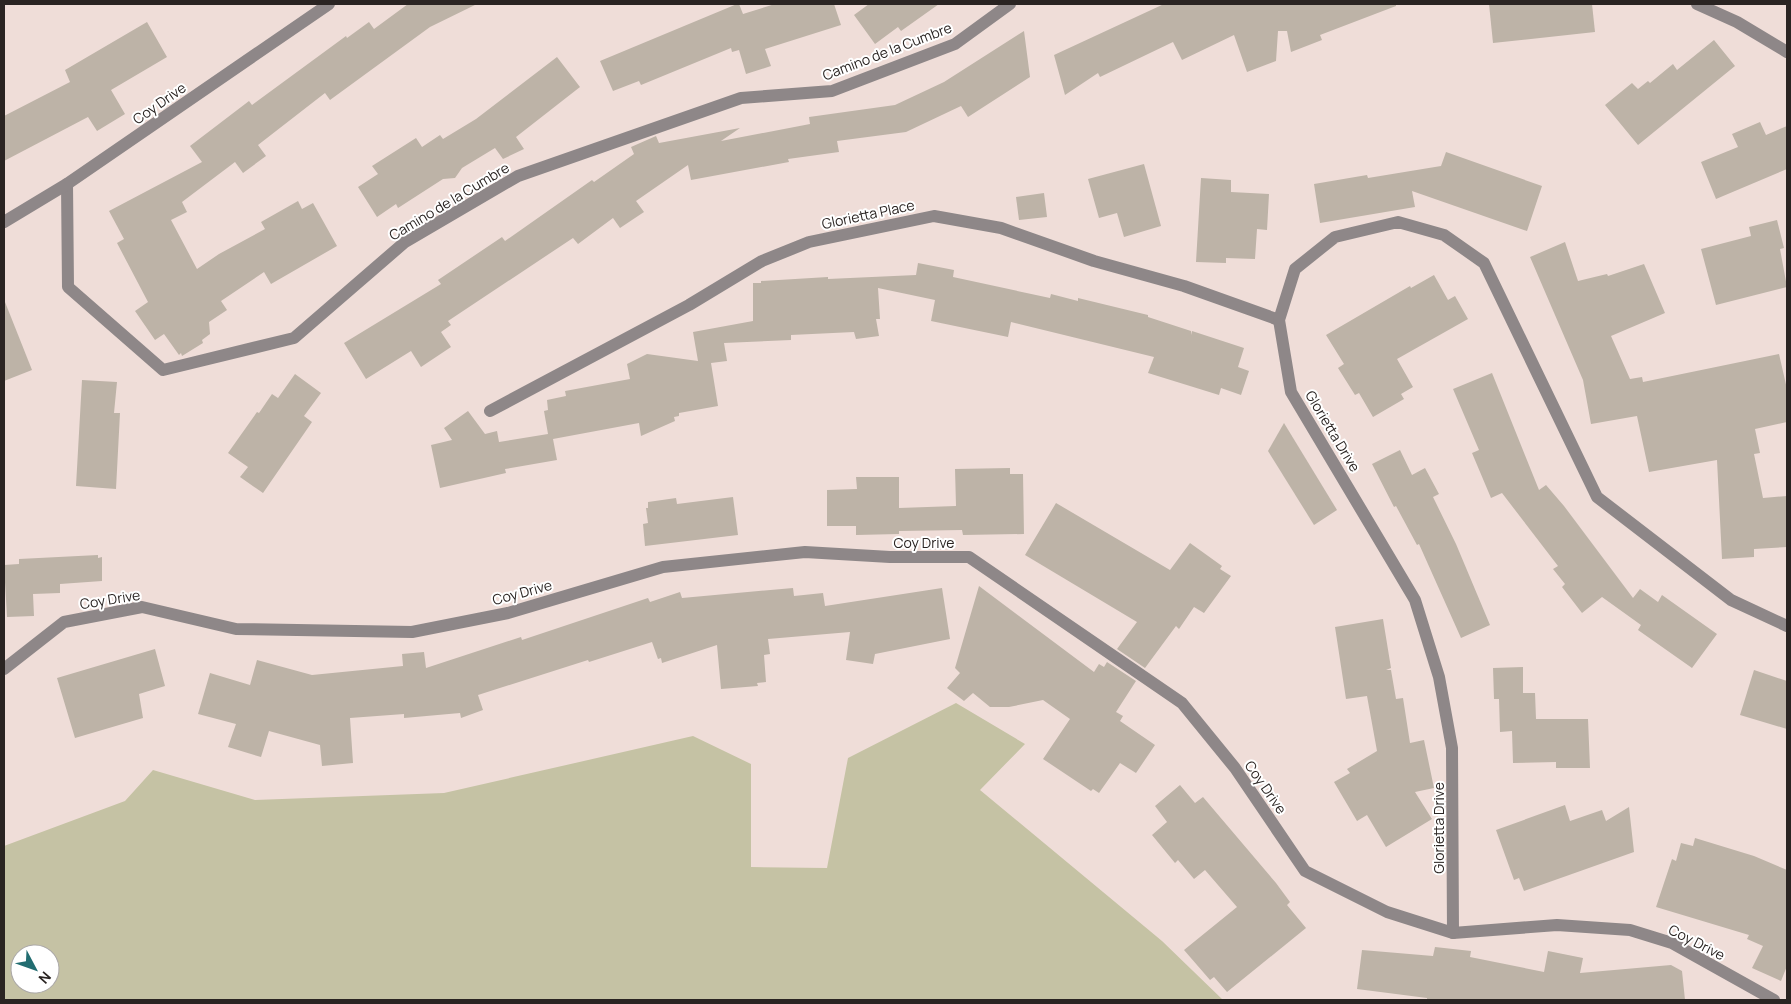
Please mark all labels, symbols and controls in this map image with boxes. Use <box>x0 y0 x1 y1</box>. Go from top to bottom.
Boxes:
street label: Camino de la Cumbre <box>820 18 954 84</box>
street label: Coy Drive <box>129 78 189 128</box>
street label: Camino de la Cumbre <box>385 158 513 244</box>
street label: Glorietta Place <box>820 195 916 233</box>
street label: Glorietta Drive <box>1301 387 1365 475</box>
street label: Coy Drive <box>894 533 954 552</box>
street label: Coy Drive <box>490 575 554 609</box>
street label: Coy Drive <box>78 585 142 613</box>
street label: Coy Drive <box>1241 757 1291 817</box>
street label: Glorietta Drive <box>1429 782 1448 874</box>
street label: Coy Drive <box>1666 920 1728 964</box>
north arrow <box>10 944 60 994</box>
text: N <box>35 968 56 988</box>

